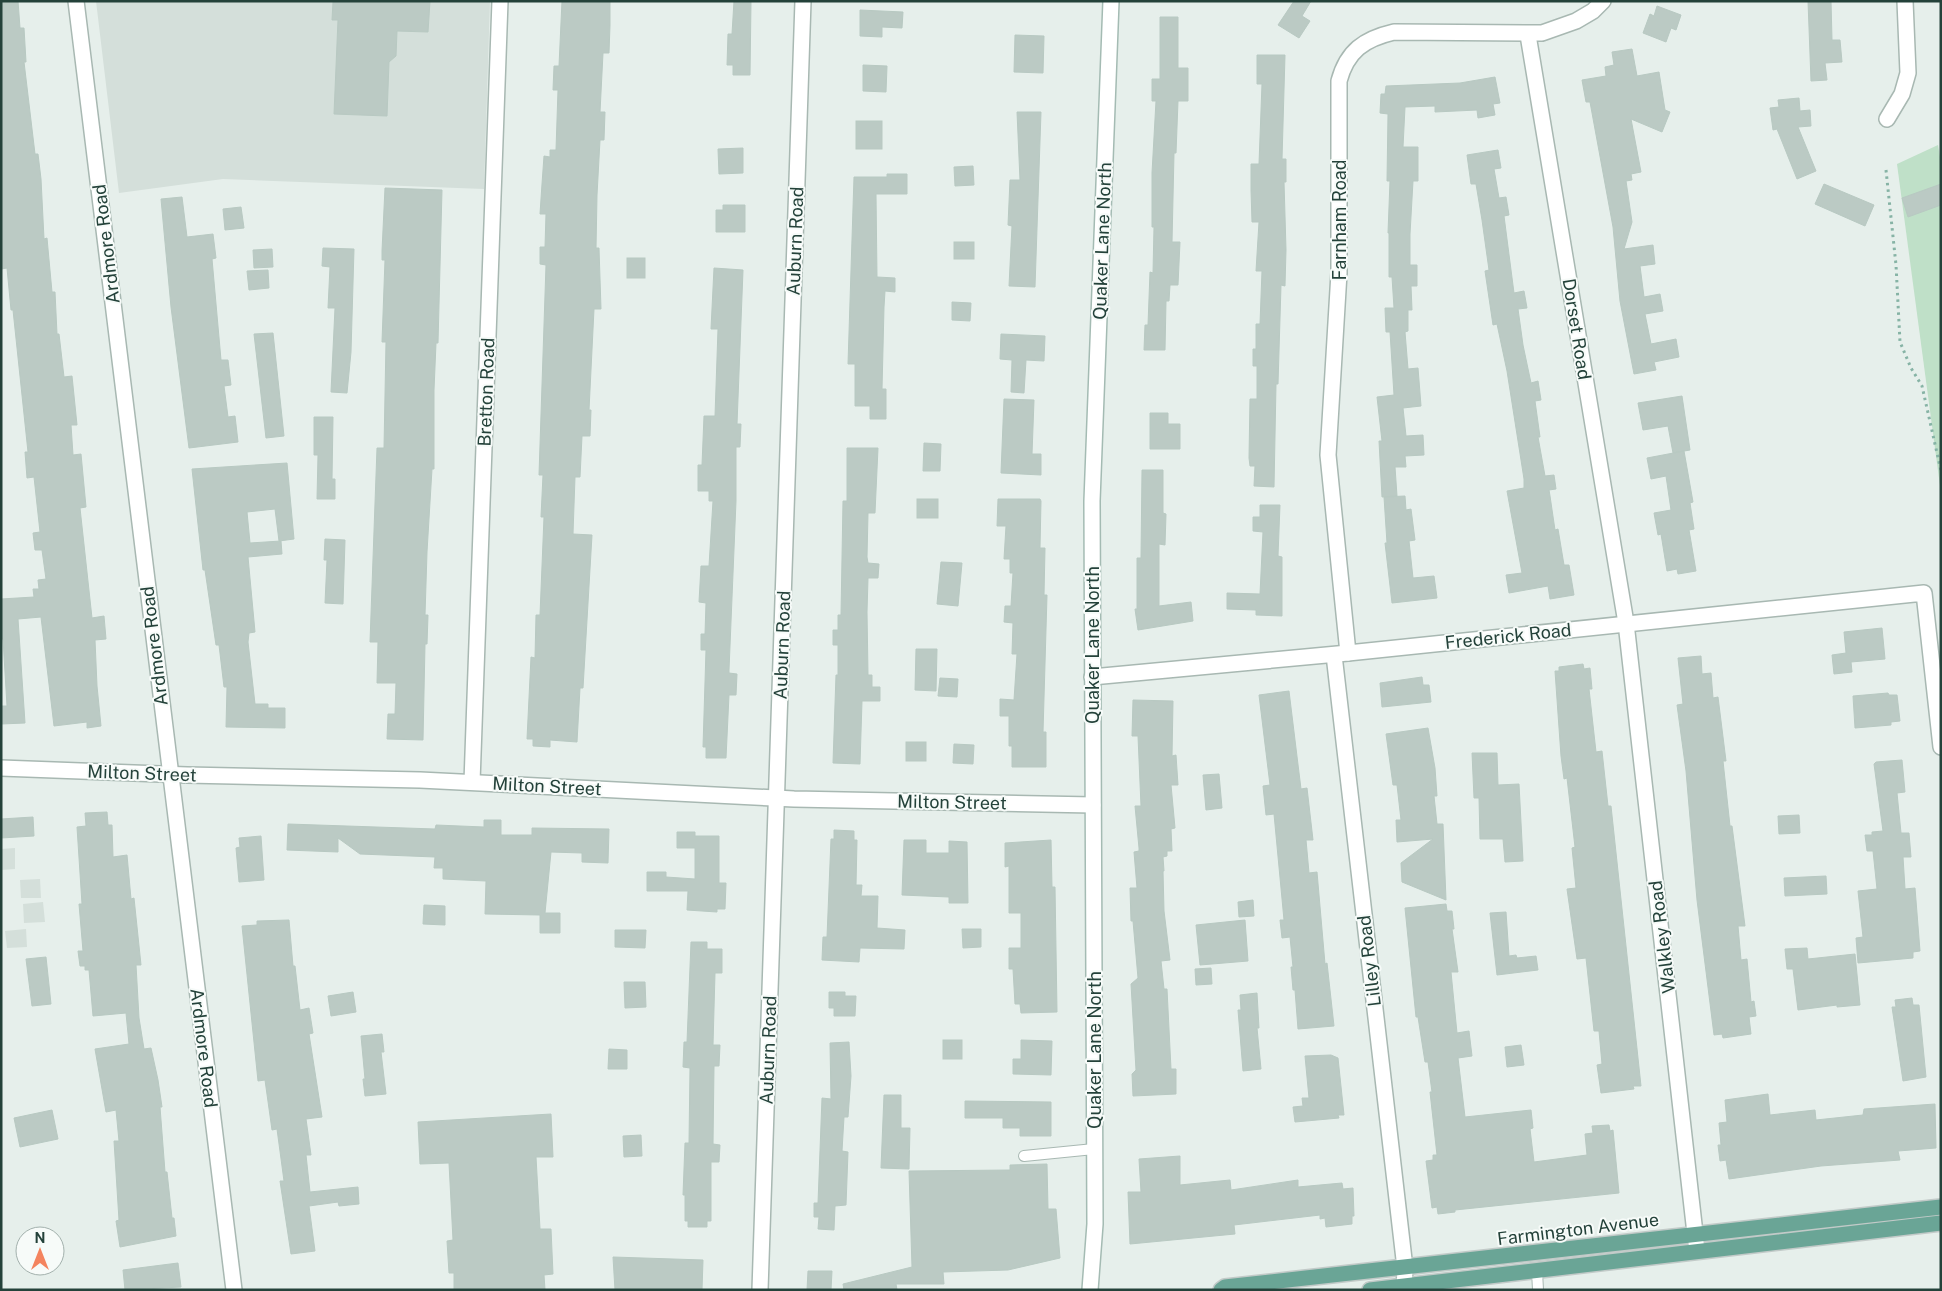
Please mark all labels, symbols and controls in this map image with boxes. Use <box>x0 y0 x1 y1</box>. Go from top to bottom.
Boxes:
street label: Farnham Road <box>1329 160 1350 280</box>
street label: Quaker Lane North <box>1089 162 1115 320</box>
street label: Ardmore Road <box>88 183 124 305</box>
street label: Auburn Road <box>783 186 807 296</box>
street label: Dorset Road <box>1559 277 1595 381</box>
street label: Bretton Road <box>474 337 498 447</box>
street label: Quaker Lane North <box>1082 566 1103 724</box>
street label: Ardmore Road <box>136 585 172 707</box>
street label: Auburn Road <box>770 590 794 700</box>
street label: Frederick Road <box>1444 619 1572 653</box>
street label: Milton Street <box>87 761 197 785</box>
street label: Milton Street <box>492 773 602 799</box>
street label: Milton Street <box>897 791 1007 813</box>
street label: Walkley Road <box>1645 879 1679 995</box>
street label: Lilley Road <box>1353 914 1385 1008</box>
street label: Quaker Lane North <box>1084 971 1105 1129</box>
street label: Ardmore Road <box>186 987 222 1109</box>
street label: Auburn Road <box>756 995 780 1105</box>
street label: Farmington Avenue <box>1496 1209 1660 1249</box>
north arrow <box>15 1226 65 1276</box>
text: N <box>35 1230 45 1246</box>

